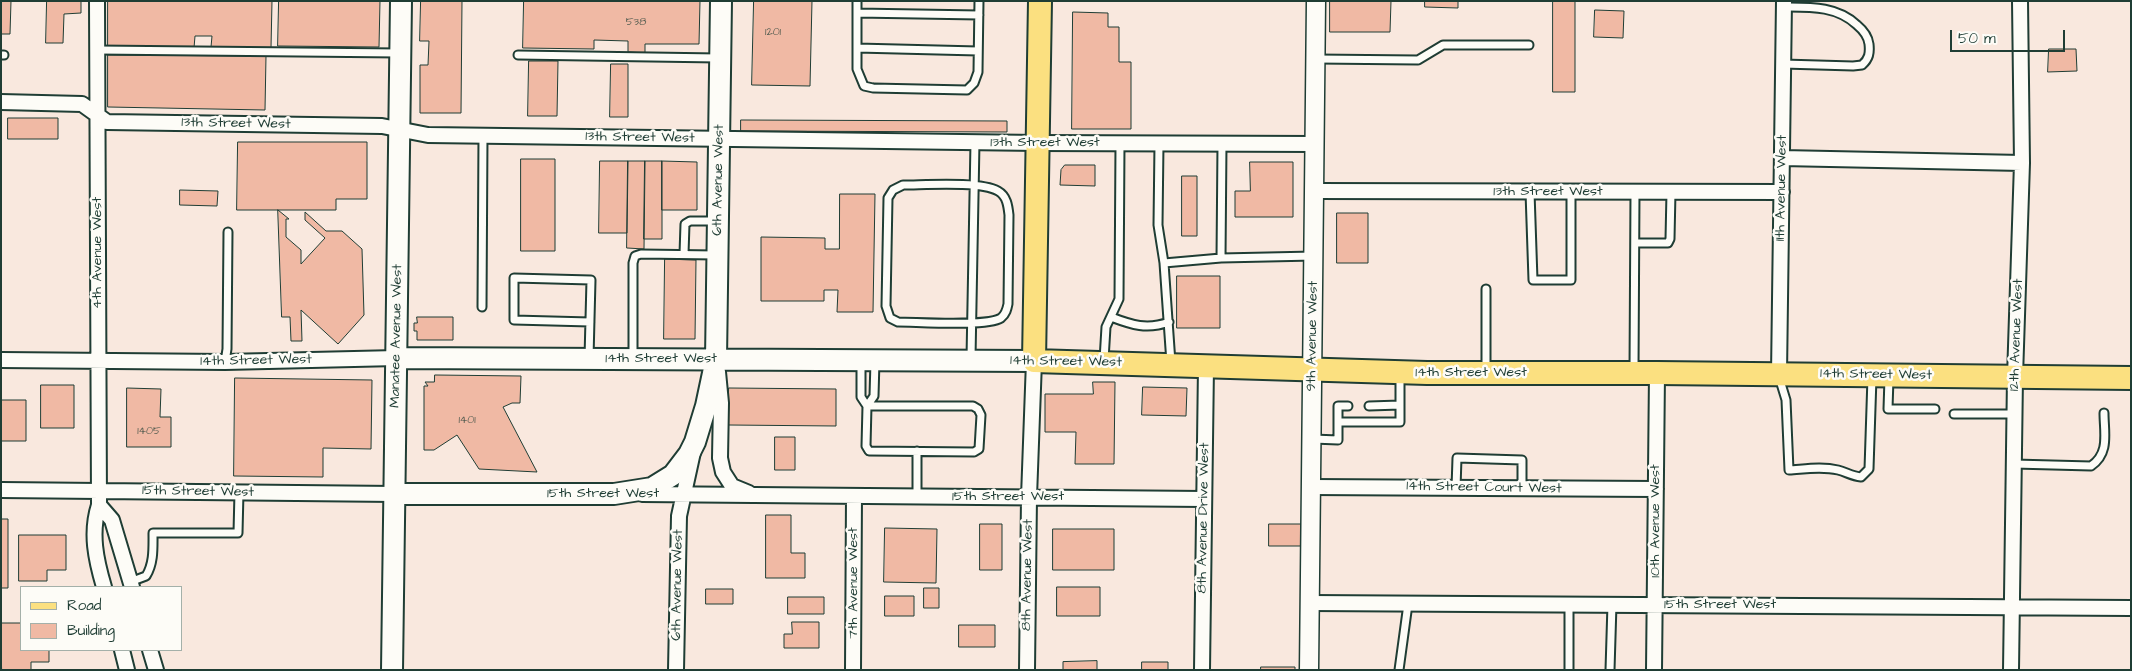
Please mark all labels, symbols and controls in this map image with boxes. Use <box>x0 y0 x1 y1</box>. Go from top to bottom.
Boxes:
house number: 538 <box>626 16 646 30</box>
scale bar <box>1952 20 2067 52</box>
house number: 1201 <box>765 26 781 40</box>
text: 50 m <box>1958 28 1996 49</box>
street label: 13th Street West <box>181 115 291 133</box>
street label: 6th Avenue West <box>710 124 728 236</box>
street label: 13th Street West <box>585 129 695 147</box>
street label: 13th Street West <box>990 135 1100 151</box>
street label: 11th Avenue West <box>1773 135 1791 241</box>
street label: 13th Street West <box>1493 184 1603 200</box>
street label: 4th Avenue West <box>90 197 106 309</box>
street label: Manatee Avenue West <box>387 264 407 408</box>
street label: 12th Avenue West <box>2007 278 2027 392</box>
street label: 9th Avenue West <box>1304 281 1322 391</box>
street label: 14th Street West <box>605 351 717 367</box>
street label: 14th Street West <box>200 352 312 370</box>
street label: 14th Street West <box>1010 353 1122 371</box>
street label: 14th Street West <box>1415 365 1527 381</box>
street label: 14th Street West <box>1820 366 1932 384</box>
house number: 1401 <box>458 414 476 428</box>
house number: 1405 <box>137 425 161 439</box>
street label: 8th Avenue Drive West <box>1194 442 1214 594</box>
street label: 10th Avenue West <box>1648 464 1664 578</box>
street label: 14th Street Court West <box>1406 478 1562 498</box>
street label: 15th Street West <box>142 483 254 501</box>
street label: 15th Street West <box>547 486 659 502</box>
street label: 15th Street West <box>952 489 1064 505</box>
street label: 8th Avenue West <box>1019 519 1037 631</box>
street label: 7th Avenue West <box>846 527 862 639</box>
street label: 6th Avenue West <box>669 529 687 641</box>
legend <box>20 586 182 651</box>
text: Road <box>67 595 101 616</box>
street label: 15th Street West <box>1664 597 1776 613</box>
text: Building <box>67 620 115 641</box>

